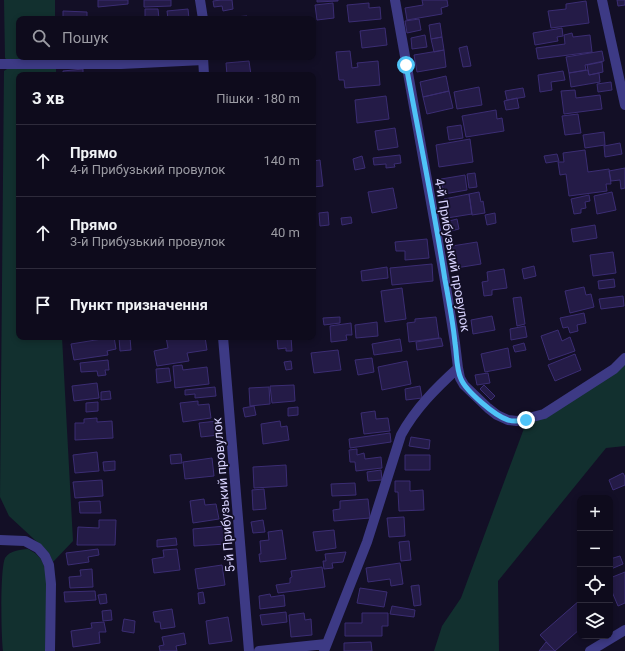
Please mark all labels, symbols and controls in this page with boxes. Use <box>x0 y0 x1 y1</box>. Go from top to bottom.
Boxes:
search box <box>16 16 316 60</box>
icon: search <box>30 27 52 49</box>
text: Пошук <box>62 29 109 47</box>
route start <box>397 56 415 74</box>
text: 3 хв <box>32 88 64 108</box>
text: Пішки · 180 m <box>216 91 300 106</box>
text: Прямо <box>70 144 117 162</box>
icon: ahead <box>32 150 54 172</box>
text: 140 m <box>263 153 300 168</box>
text: 4-й Прибузький провулок <box>70 162 225 177</box>
street label: 4-й Прибузький провулок <box>432 177 473 333</box>
text: Прямо <box>70 216 117 234</box>
icon: ahead <box>32 222 54 244</box>
text: 40 m <box>271 225 300 240</box>
text: 3-й Прибузький провулок <box>70 234 225 249</box>
icon: arrive <box>32 294 54 316</box>
text: Пункт призначення <box>70 296 208 314</box>
route end <box>517 411 535 429</box>
street label: 5-й Прибузький провулок <box>209 417 238 573</box>
map controls <box>577 495 613 639</box>
button: + <box>577 495 613 531</box>
button: − <box>577 531 613 567</box>
button: locate <box>577 567 613 603</box>
button: layers <box>577 603 613 639</box>

